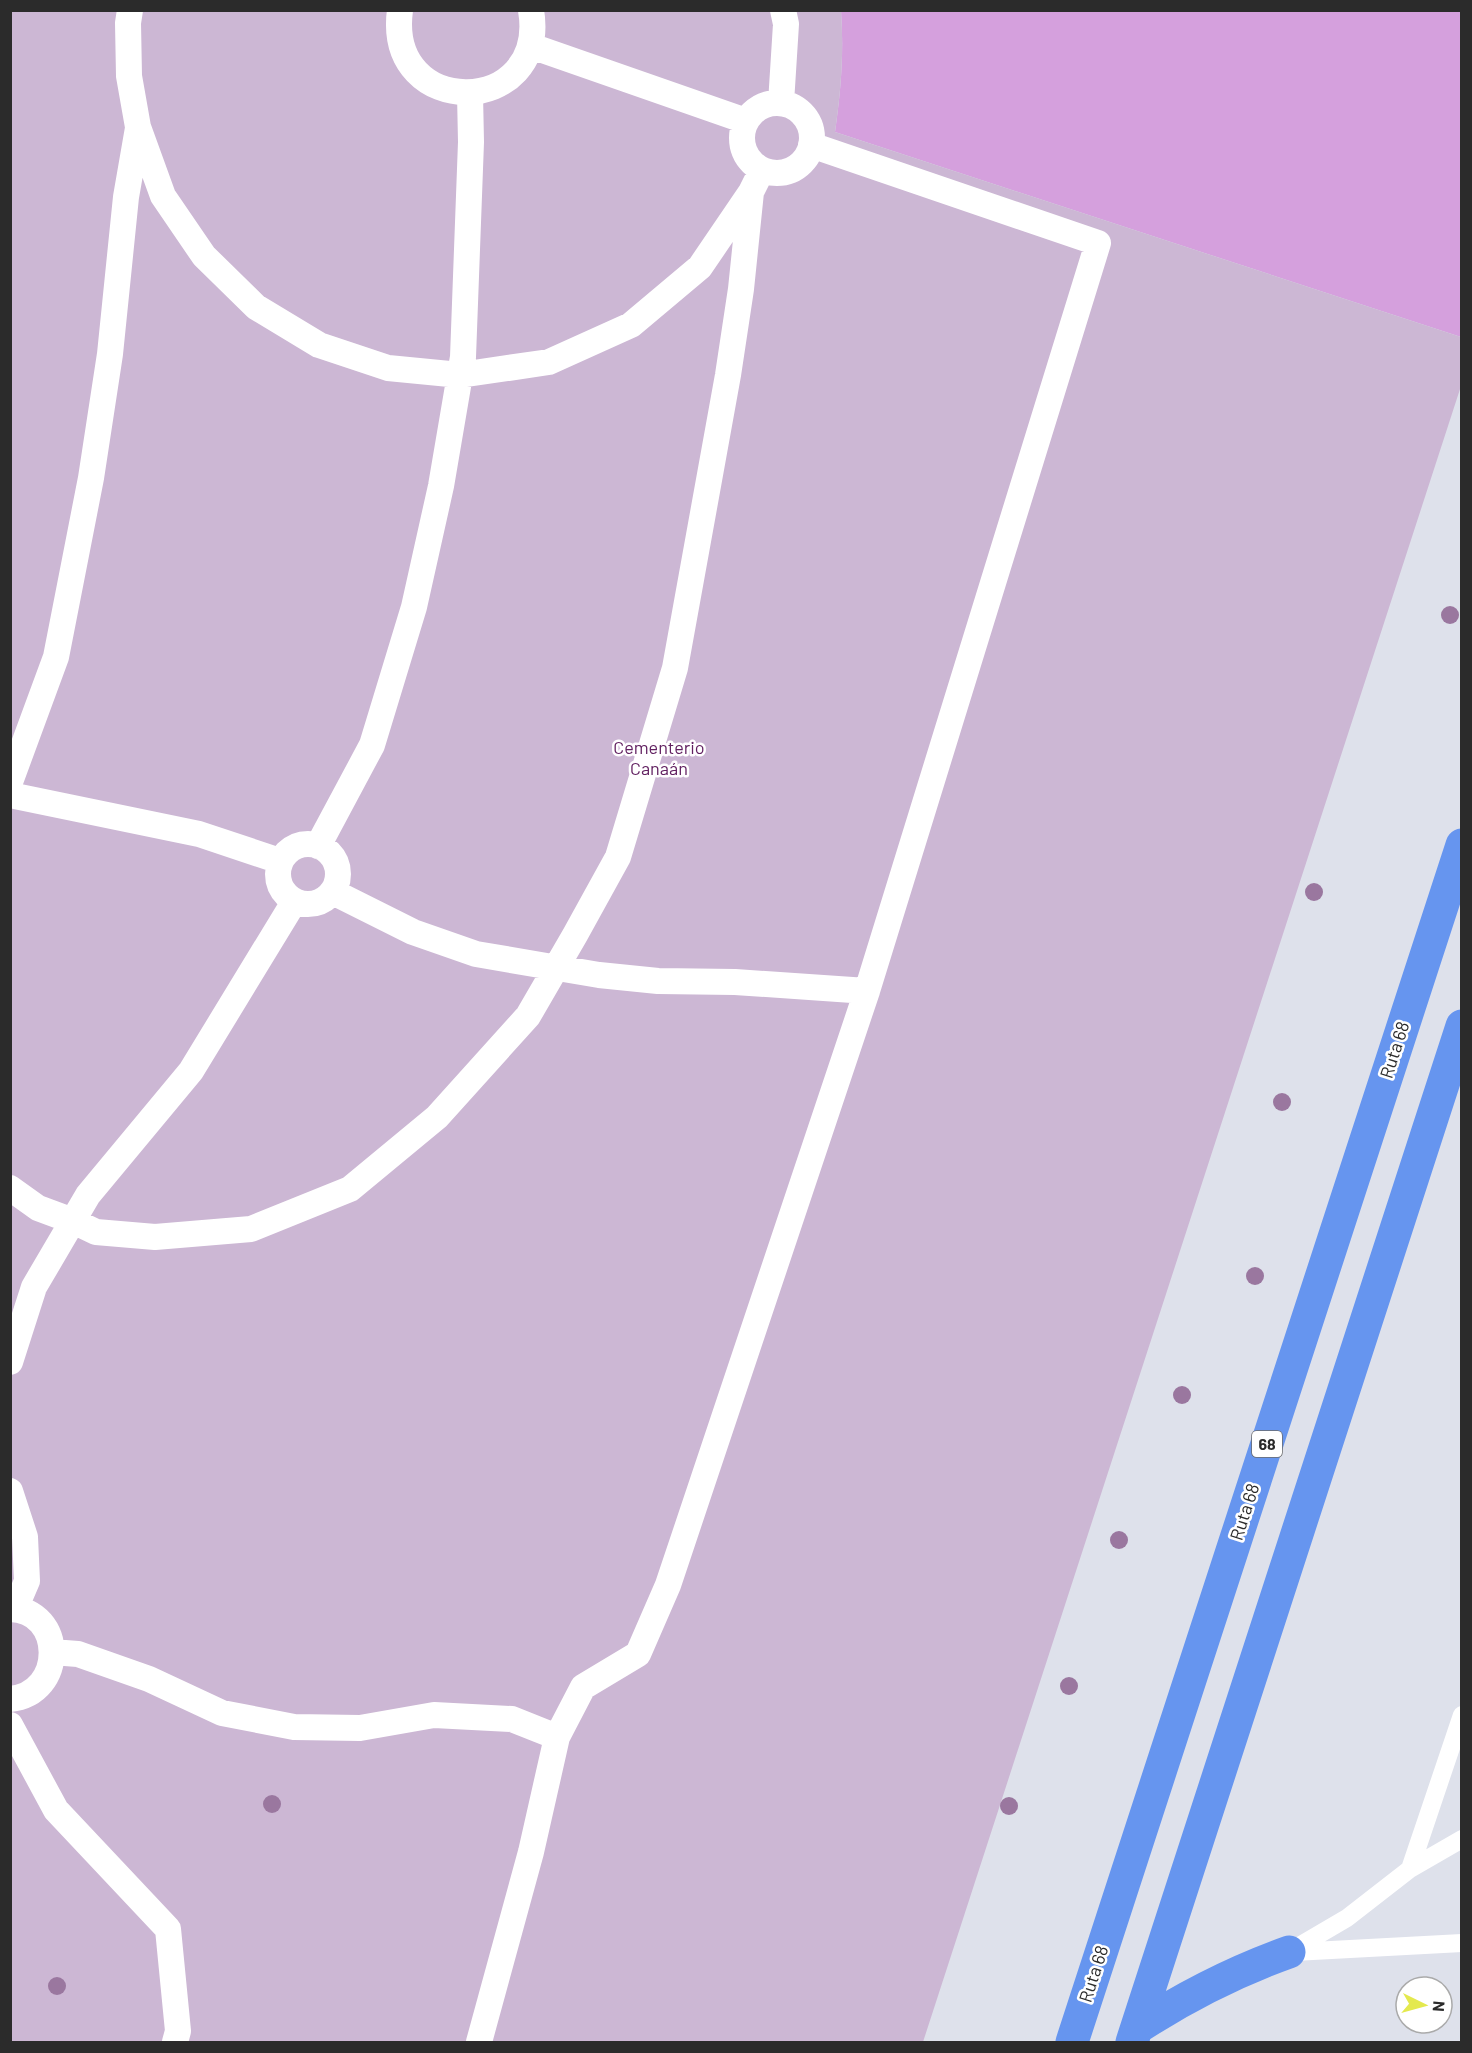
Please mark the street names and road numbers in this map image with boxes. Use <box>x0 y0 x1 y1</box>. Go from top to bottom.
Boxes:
street label: Ruta 68 <box>1375 1018 1414 1081</box>
road number: 68 <box>1252 1431 1282 1457</box>
street label: Ruta 68 <box>1225 1480 1264 1543</box>
street label: Ruta 68 <box>1074 1942 1113 2005</box>

